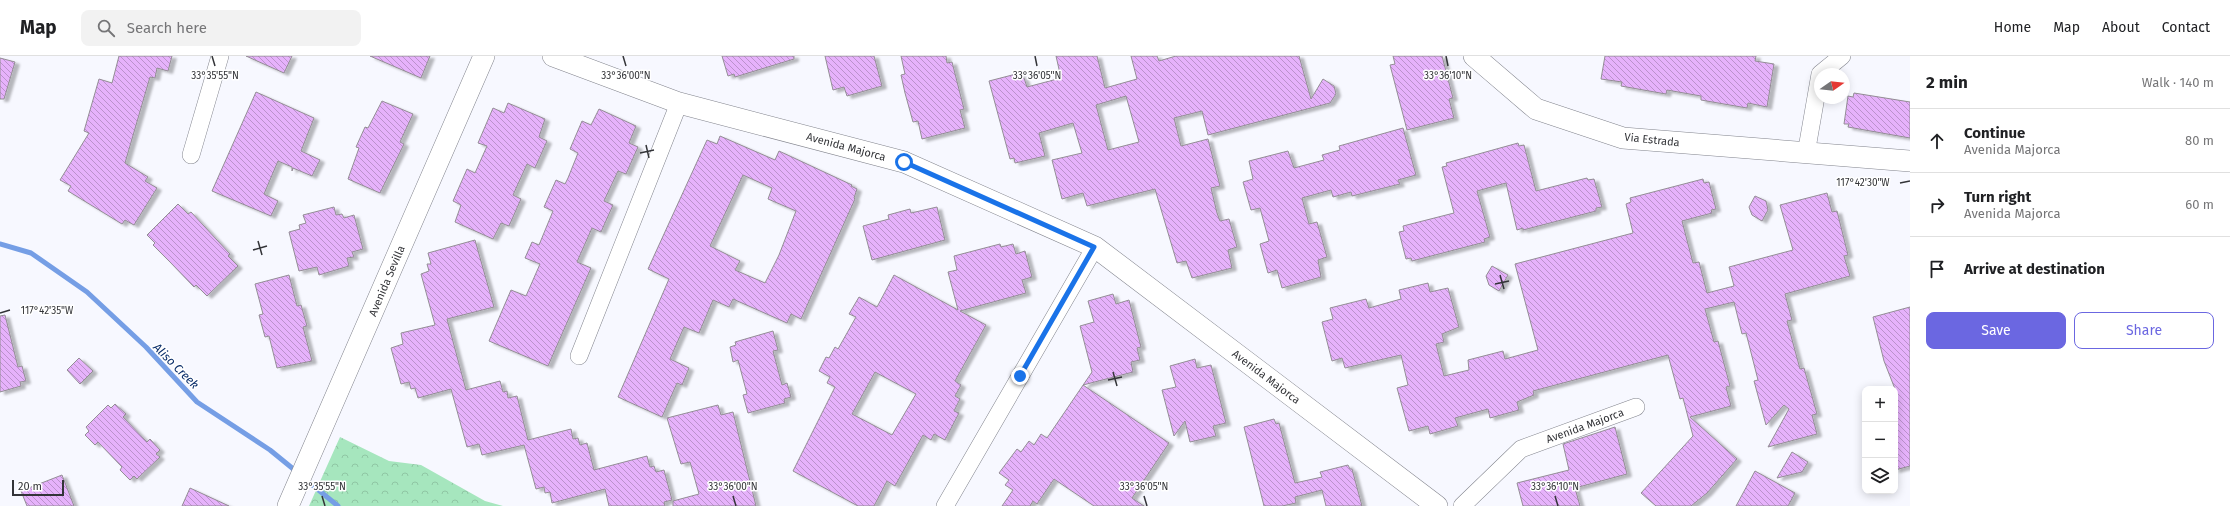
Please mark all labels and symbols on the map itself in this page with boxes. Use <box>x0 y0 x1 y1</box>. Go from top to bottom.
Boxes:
north arrow <box>1814 68 1850 104</box>
text: 33°35'55"N <box>191 70 239 82</box>
text: 33°36'00"N <box>601 70 651 82</box>
text: 33°36'05"N <box>1013 70 1061 82</box>
text: 33°36'10"N <box>1424 70 1472 82</box>
street label: Avenida Majorca <box>805 130 887 164</box>
street label: Via Estrada <box>1624 131 1680 149</box>
route start <box>895 153 913 171</box>
text: 117°42'30"W <box>1836 177 1890 189</box>
street label: Avenida Sevilla <box>366 244 408 318</box>
text: 117°42'35"W <box>21 305 74 317</box>
water label: Aliso Creek <box>150 340 202 392</box>
street label: Avenida Majorca <box>1229 347 1303 407</box>
route end <box>1011 367 1029 385</box>
street label: Avenida Majorca <box>1544 406 1626 446</box>
scale bar <box>12 478 64 497</box>
text: 33°35'55"N <box>298 481 346 493</box>
text: 33°36'00"N <box>708 481 758 493</box>
text: 33°36'05"N <box>1120 481 1168 493</box>
text: 33°36'10"N <box>1531 481 1579 493</box>

